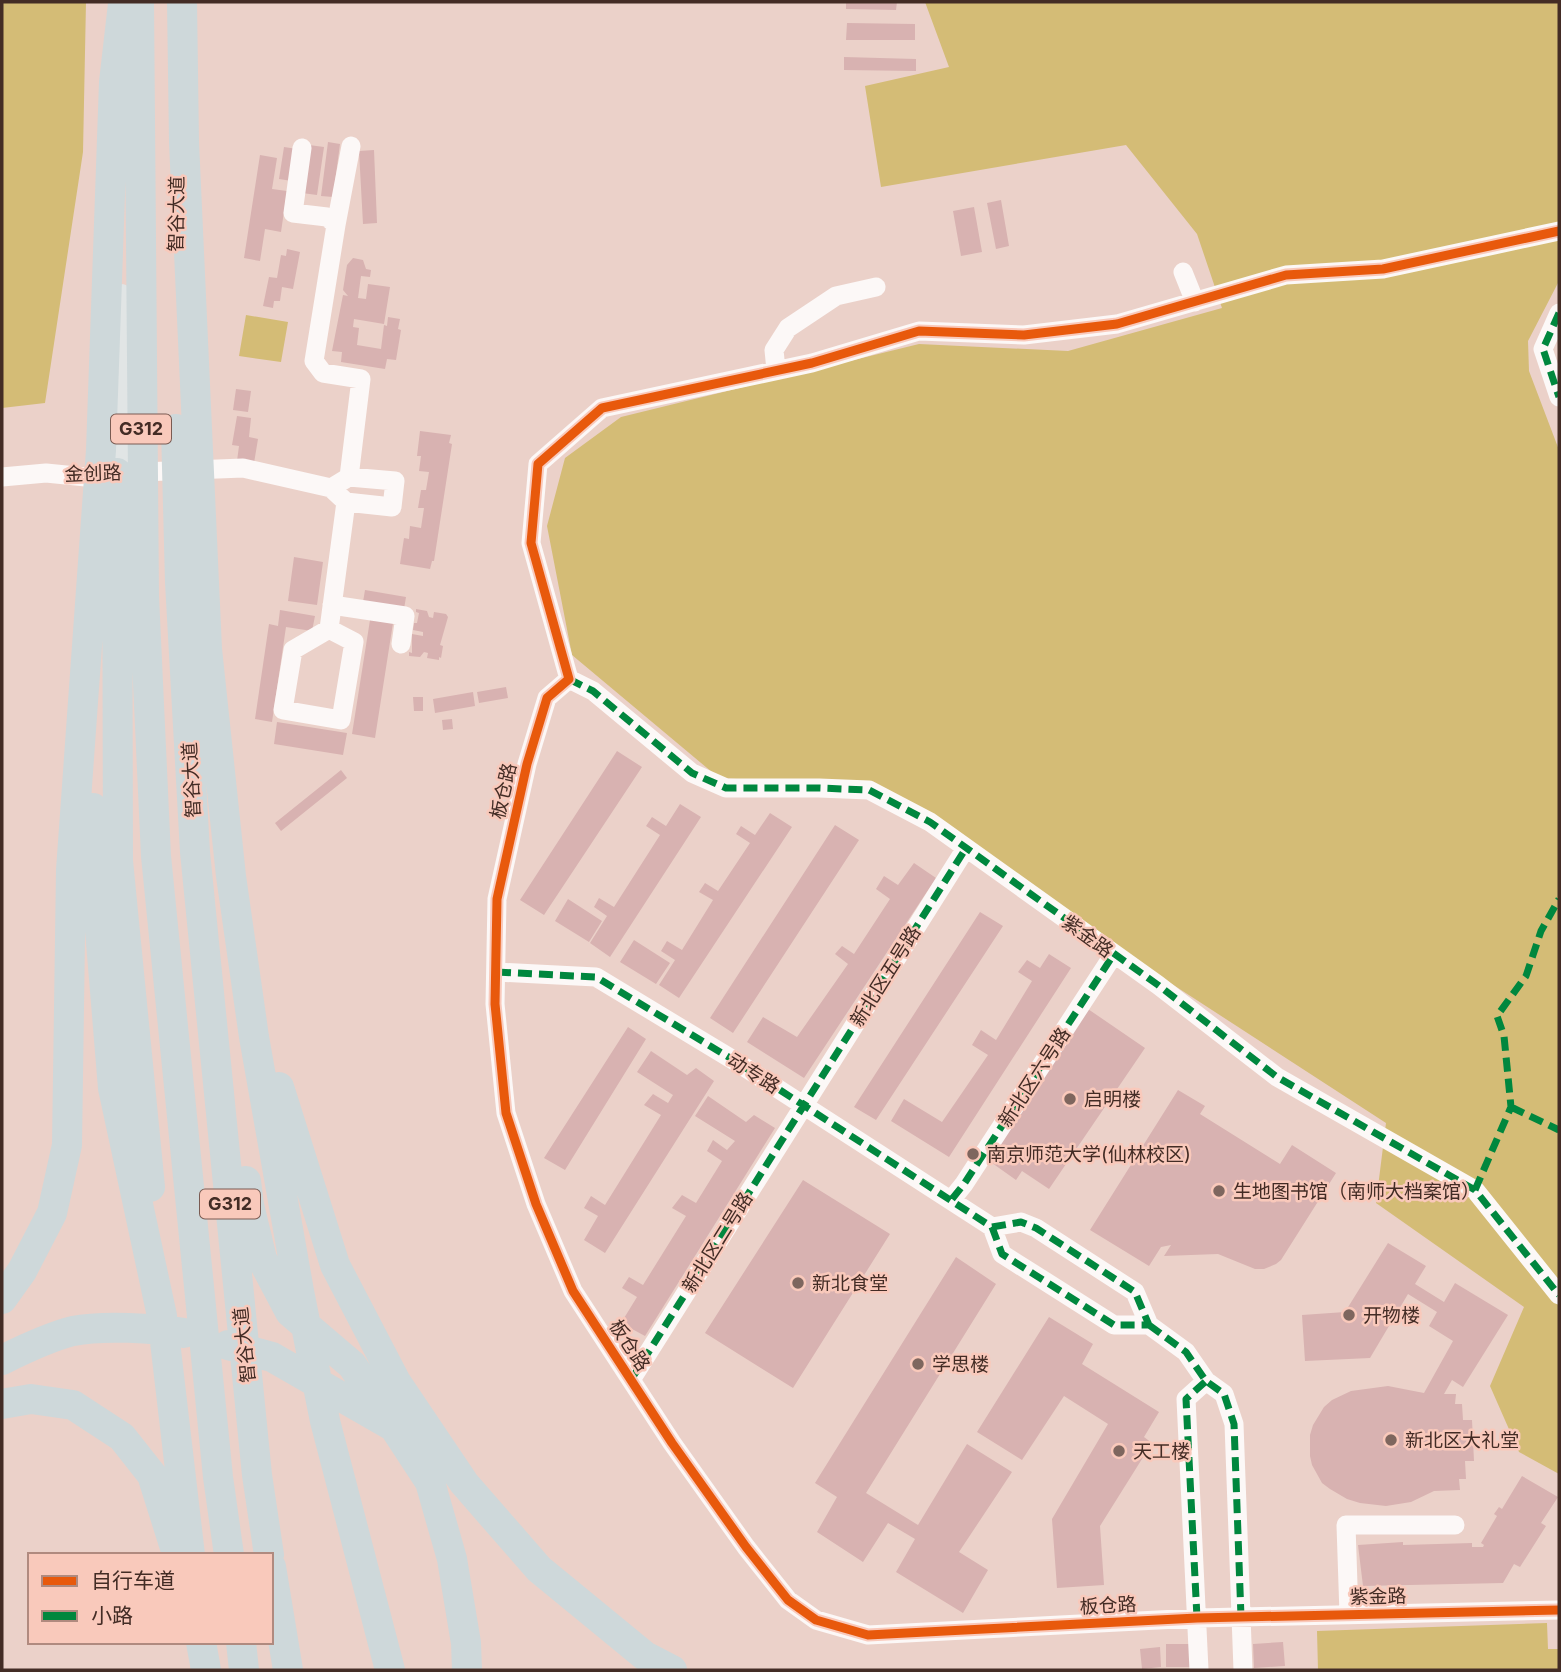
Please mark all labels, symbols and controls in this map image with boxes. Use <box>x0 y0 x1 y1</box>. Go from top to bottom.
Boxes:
street label: 智谷大道 <box>164 176 189 252</box>
road number: G312 <box>111 414 171 444</box>
street label: 金创路 <box>64 461 122 486</box>
street label: 智谷大道 <box>178 741 205 819</box>
street label: 板仓路 <box>486 761 521 821</box>
street label: 紫金路 <box>1058 910 1118 962</box>
street label: 新北区五号路 <box>845 922 925 1031</box>
street label: 新北区六号路 <box>994 1023 1075 1131</box>
street label: 动专路 <box>723 1049 784 1098</box>
place label: 启明楼 <box>1084 1088 1141 1111</box>
marker: 启明楼 <box>1062 1091 1078 1107</box>
place label: 南京师范大学(仙林校区) <box>987 1143 1191 1166</box>
marker: 南京师范大学(仙林校区) <box>965 1146 981 1162</box>
place label: 生地图书馆（南师大档案馆） <box>1233 1180 1480 1203</box>
marker: 生地图书馆（南师大档案馆） <box>1211 1183 1227 1199</box>
street label: 新北区二号路 <box>677 1188 757 1297</box>
road number: G312 <box>200 1190 260 1218</box>
place label: 新北食堂 <box>812 1272 888 1295</box>
marker: 新北食堂 <box>790 1275 806 1291</box>
place label: 开物楼 <box>1363 1304 1420 1327</box>
street label: 智谷大道 <box>229 1306 260 1384</box>
marker: 开物楼 <box>1341 1307 1357 1323</box>
street label: 板仓路 <box>604 1315 655 1375</box>
place label: 学思楼 <box>932 1353 989 1376</box>
marker: 学思楼 <box>910 1356 926 1372</box>
place label: 新北区大礼堂 <box>1405 1429 1519 1452</box>
marker: 新北区大礼堂 <box>1383 1432 1399 1448</box>
place label: 天工楼 <box>1133 1440 1190 1463</box>
marker: 天工楼 <box>1111 1443 1127 1459</box>
legend <box>28 1553 273 1644</box>
text: 自行车道 <box>91 1568 175 1593</box>
street label: 紫金路 <box>1349 1585 1407 1608</box>
street label: 板仓路 <box>1079 1593 1137 1618</box>
text: 小路 <box>91 1603 133 1628</box>

